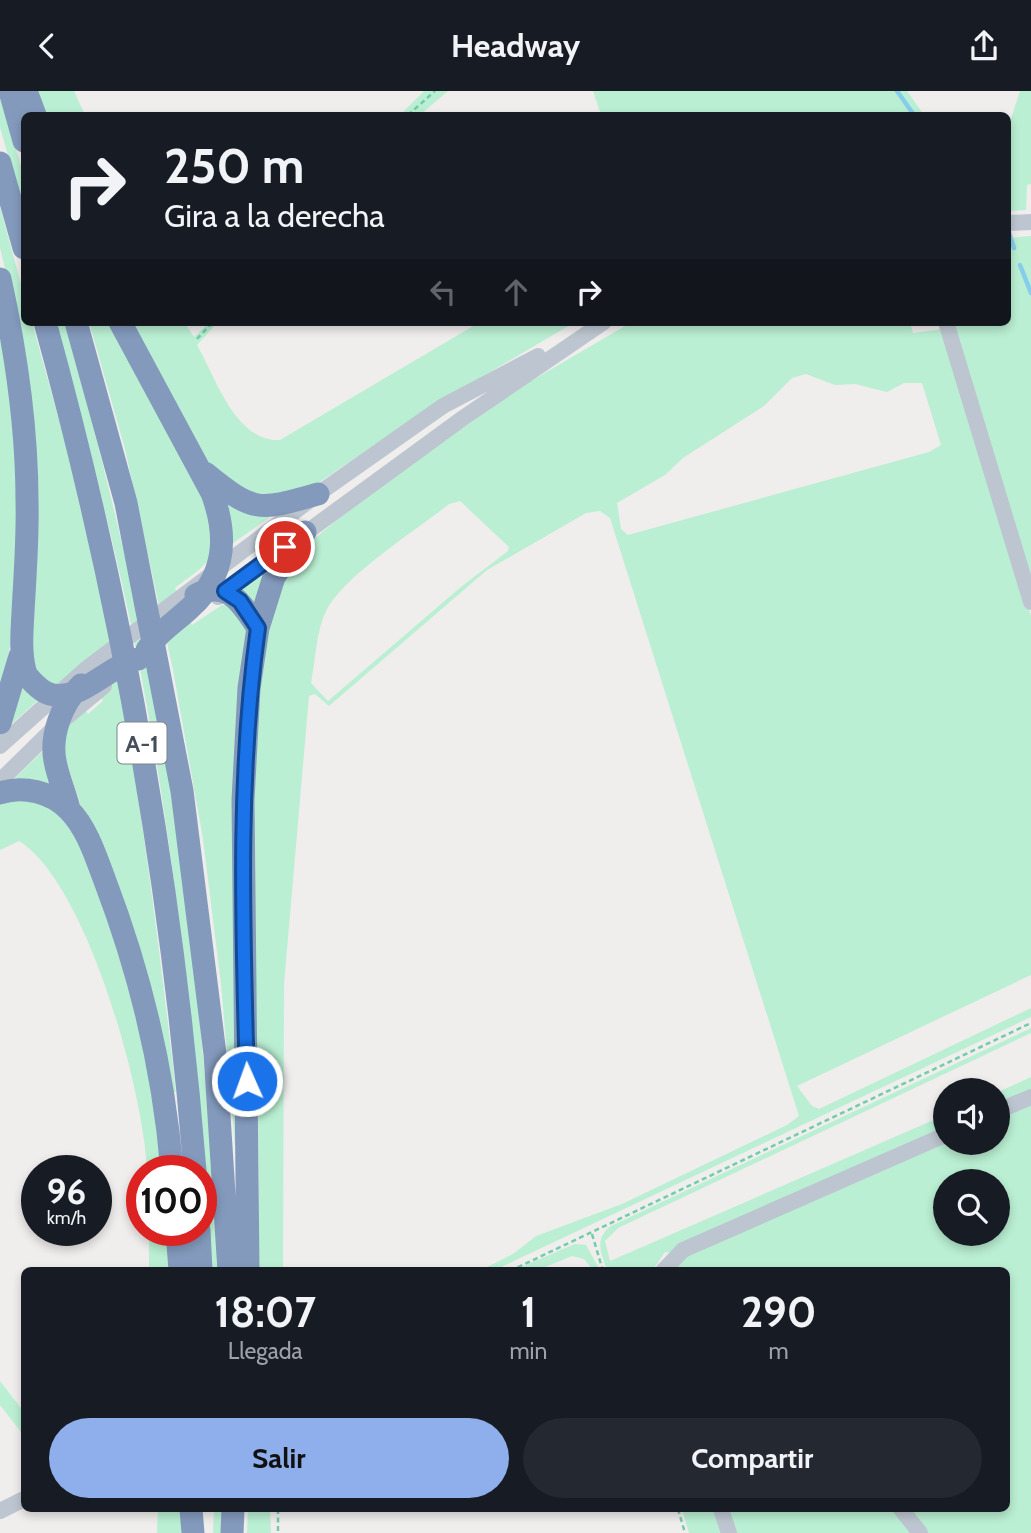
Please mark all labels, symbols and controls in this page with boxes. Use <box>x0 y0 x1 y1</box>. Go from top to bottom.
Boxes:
text: Headway <box>451 26 580 65</box>
icon: back <box>28 27 66 65</box>
icon: share <box>965 27 1003 65</box>
text: 250 m <box>164 136 304 195</box>
icon: right <box>49 140 140 231</box>
text: Gira a la derecha <box>164 196 385 235</box>
icon: left <box>424 273 462 311</box>
icon: ahead <box>497 273 535 311</box>
icon: right <box>570 273 608 311</box>
pin <box>255 517 315 577</box>
icon: arrive <box>266 528 304 566</box>
road number: A-1 <box>118 723 166 763</box>
position arrow <box>210 1044 284 1118</box>
map controls <box>933 1078 1010 1246</box>
button: sound <box>933 1078 1010 1155</box>
speed limit sign: 100 <box>126 1155 217 1246</box>
button: search <box>933 1169 1010 1246</box>
text: 96 <box>47 1170 86 1213</box>
text: km/h <box>47 1207 86 1229</box>
text: 18:07 <box>215 1286 316 1338</box>
text: 1 <box>521 1286 536 1338</box>
text: 290 <box>741 1286 816 1338</box>
text: Llegada <box>228 1337 303 1365</box>
text: min <box>509 1337 547 1365</box>
text: m <box>769 1337 789 1365</box>
button: Salir <box>49 1418 509 1498</box>
button: Compartir <box>523 1418 982 1498</box>

